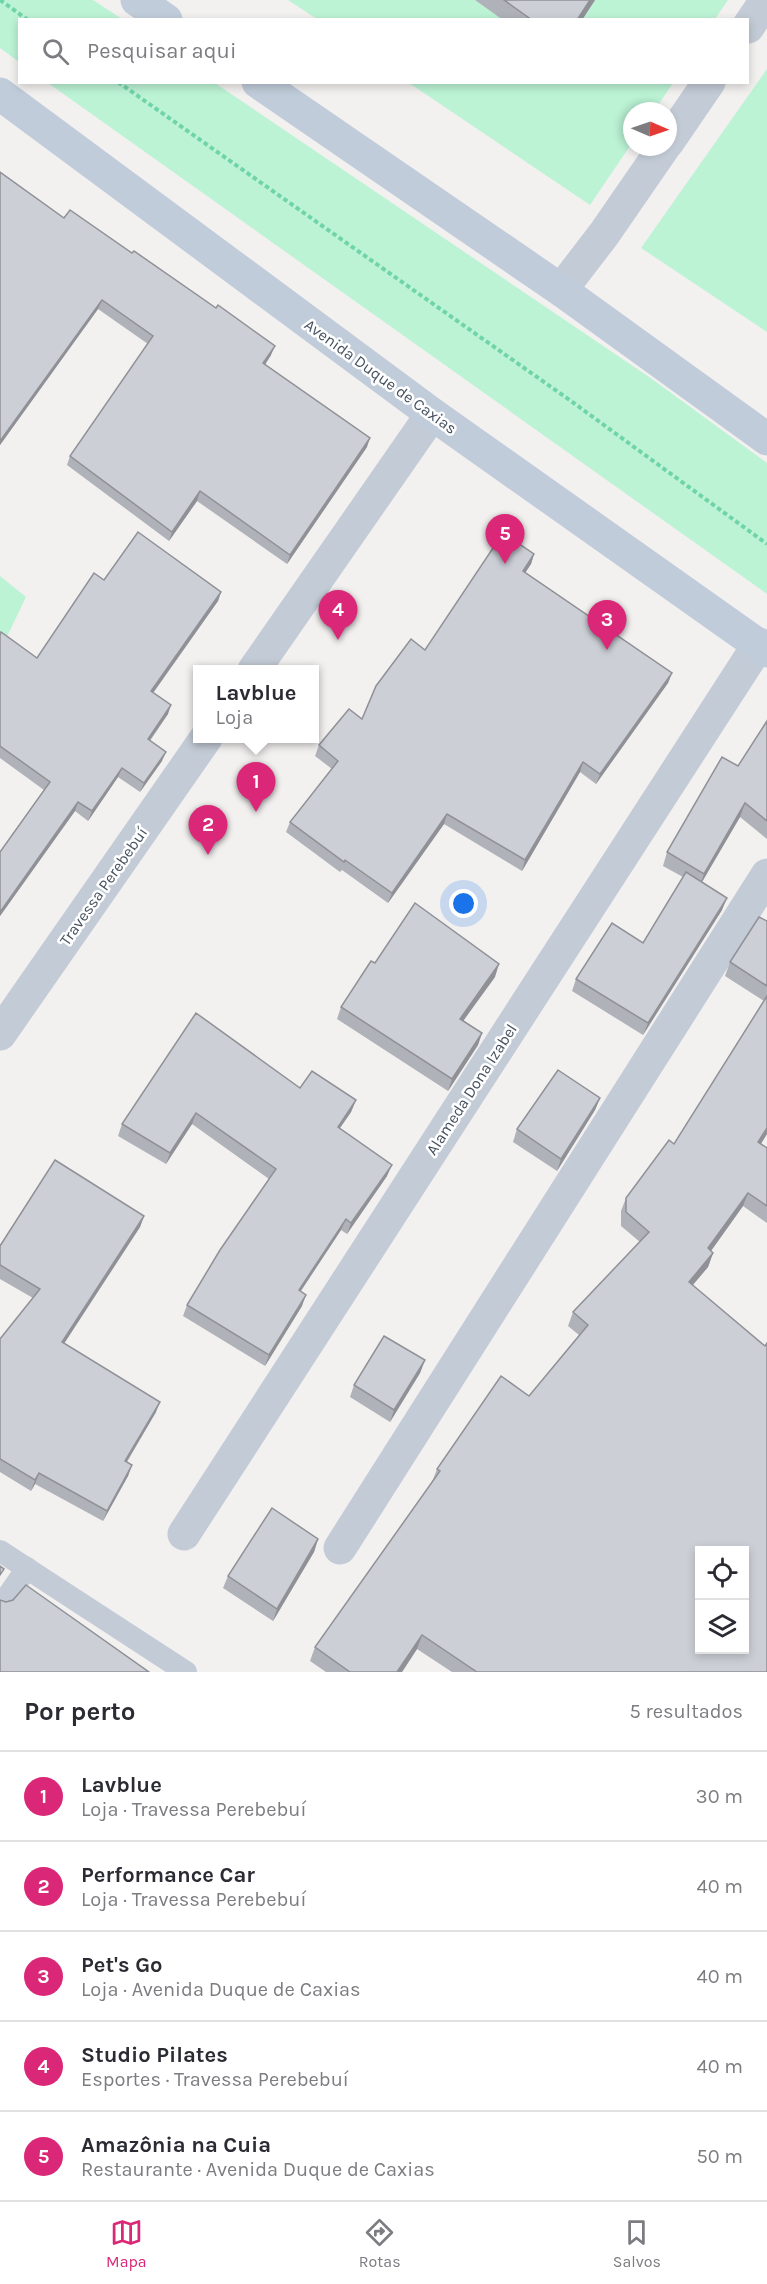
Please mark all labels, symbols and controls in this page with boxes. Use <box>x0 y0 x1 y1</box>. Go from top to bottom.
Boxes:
search box <box>18 18 749 84</box>
icon: search <box>39 35 72 68</box>
text: Pesquisar aqui <box>87 38 236 64</box>
north arrow <box>623 102 677 156</box>
street label: Avenida Duque de Caxias <box>301 315 460 438</box>
pin: 5 <box>486 514 524 564</box>
pin: 4 <box>318 590 358 640</box>
pin: 3 <box>588 600 626 650</box>
popup <box>193 665 319 743</box>
text: Lavblue <box>216 680 296 706</box>
text: Loja <box>216 706 253 729</box>
pin: 1 <box>236 762 276 812</box>
pin: 2 <box>188 806 228 855</box>
street label: Travessa Perebebuí <box>56 823 151 949</box>
your location <box>449 889 478 918</box>
street label: Alameda Dona Izabel <box>422 1020 521 1158</box>
map controls <box>695 1546 749 1654</box>
button: locate <box>695 1546 749 1600</box>
button: layers <box>695 1600 749 1654</box>
text: Por perto <box>24 1696 135 1727</box>
text: 5 resultados <box>629 1700 743 1723</box>
text: Lavblue <box>81 1772 162 1798</box>
text: 1 <box>40 1785 47 1808</box>
text: 30 m <box>696 1785 743 1808</box>
text: Loja · Travessa Perebebuí <box>81 1798 306 1821</box>
text: Performance Car <box>81 1862 255 1888</box>
text: 2 <box>37 1875 50 1898</box>
text: 40 m <box>697 1875 743 1898</box>
text: Loja · Travessa Perebebuí <box>81 1888 306 1911</box>
text: Pet's Go <box>81 1952 163 1978</box>
text: 3 <box>37 1965 50 1988</box>
text: 40 m <box>697 1965 743 1988</box>
text: Loja · Avenida Duque de Caxias <box>81 1978 361 2001</box>
text: Studio Pilates <box>81 2042 228 2068</box>
text: 4 <box>38 2055 49 2078</box>
text: 40 m <box>697 2055 743 2078</box>
text: Esportes · Travessa Perebebuí <box>81 2068 349 2091</box>
text: Amazônia na Cuia <box>81 2132 271 2158</box>
text: 5 <box>38 2145 49 2168</box>
text: 50 m <box>696 2145 743 2168</box>
text: Restaurante · Avenida Duque de Caxias <box>81 2158 435 2181</box>
tab: Mapa <box>106 2216 147 2271</box>
tab: Rotas <box>359 2216 401 2271</box>
tab: Salvos <box>613 2216 661 2271</box>

